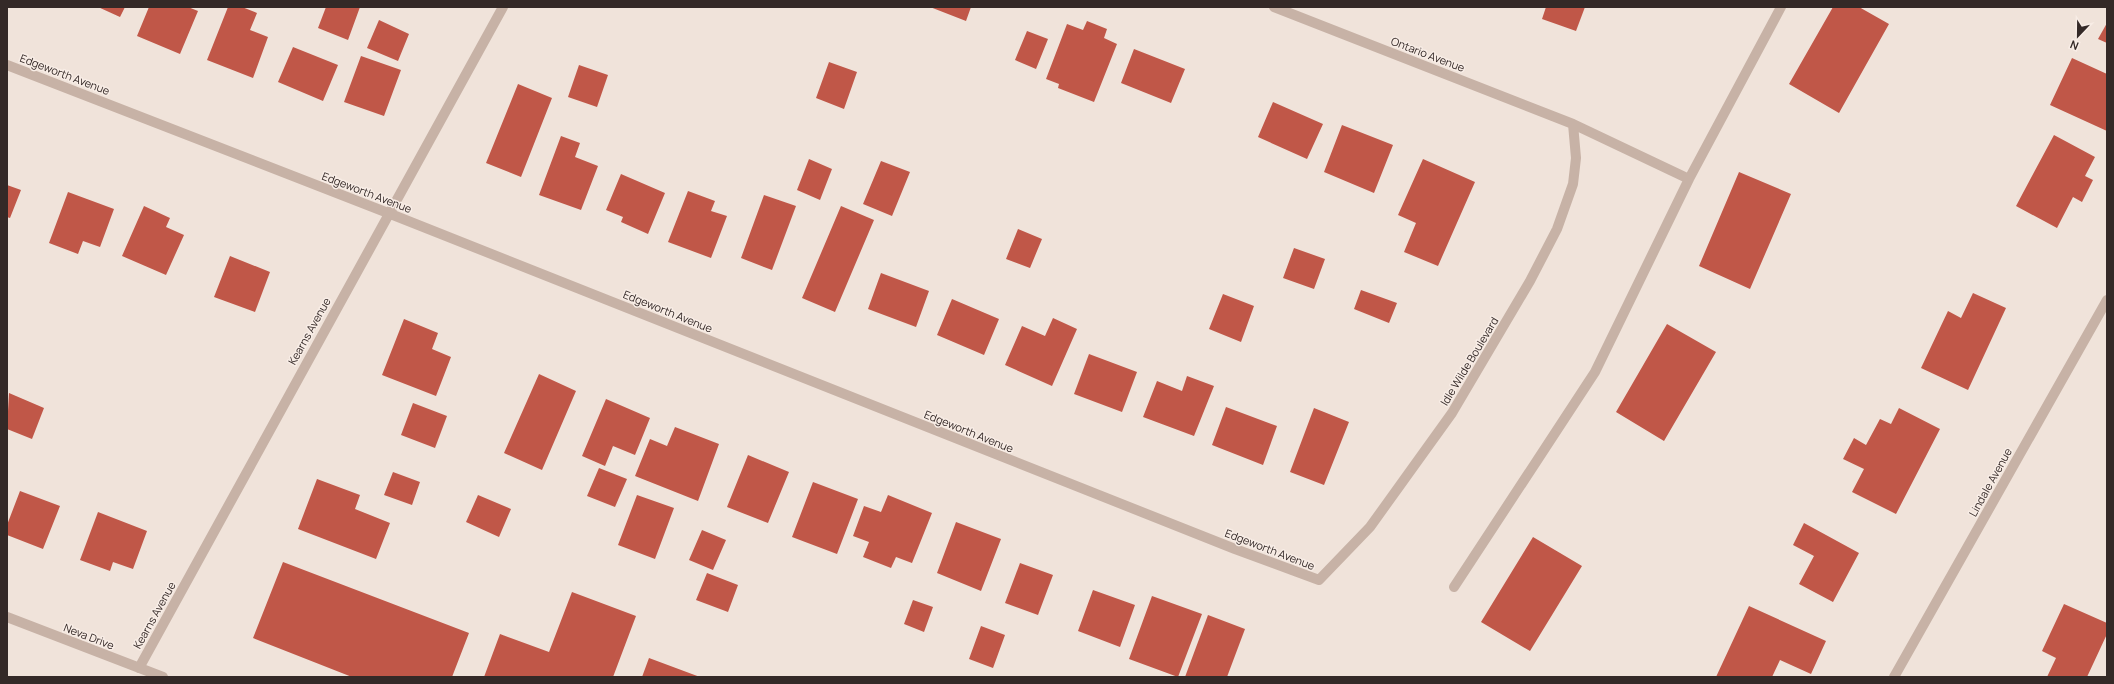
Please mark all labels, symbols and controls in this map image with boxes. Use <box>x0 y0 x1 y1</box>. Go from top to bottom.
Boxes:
north arrow <box>2058 16 2098 56</box>
street label: Ontario Avenue <box>1389 33 1468 75</box>
text: N <box>2068 37 2081 54</box>
street label: Edgeworth Avenue <box>18 50 113 98</box>
street label: Edgeworth Avenue <box>320 168 415 216</box>
street label: Edgeworth Avenue <box>621 286 715 336</box>
street label: Kearns Avenue <box>284 294 334 367</box>
street label: Idle Wilde Boulevard <box>1437 314 1501 408</box>
street label: Edgeworth Avenue <box>922 406 1016 456</box>
street label: Lindale Avenue <box>1965 445 2015 519</box>
street label: Edgeworth Avenue <box>1223 525 1318 573</box>
street label: Kearns Avenue <box>129 578 179 651</box>
street label: Neva Drive <box>62 619 117 653</box>

